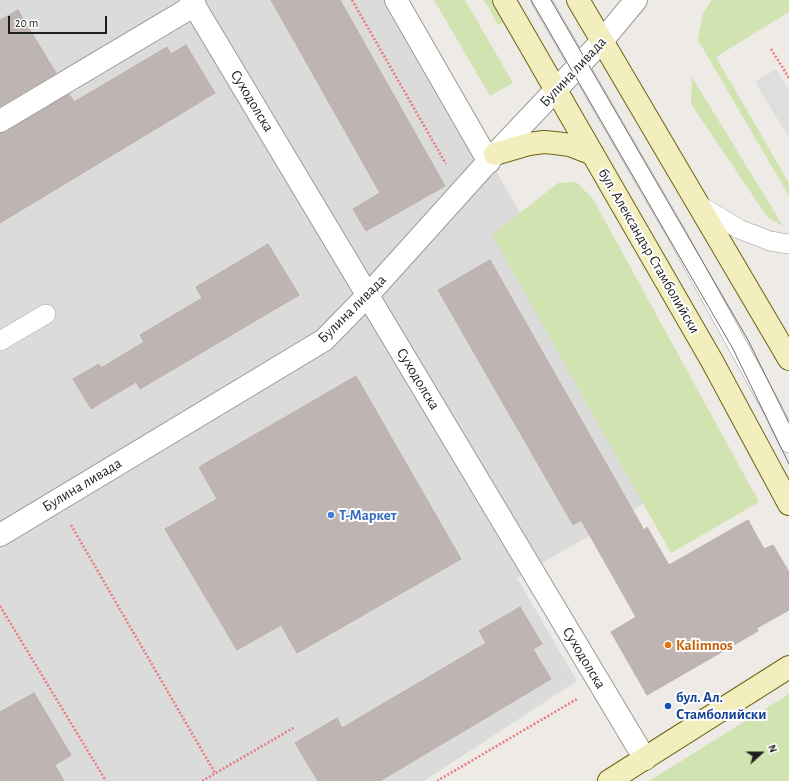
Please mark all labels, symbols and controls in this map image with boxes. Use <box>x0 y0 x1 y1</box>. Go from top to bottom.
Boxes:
scale bar <box>10 8 109 34</box>
text: 20 m <box>15 17 38 29</box>
street label: Булина ливада <box>536 33 610 111</box>
street label: Суходолска <box>226 67 278 135</box>
street label: бул. Александър Стамболийски <box>594 165 704 337</box>
street label: Булина ливада <box>314 271 390 347</box>
street label: Суходолска <box>392 345 444 413</box>
street label: Булина ливада <box>39 454 125 516</box>
place label: Т-Маркет <box>339 506 397 524</box>
marker: Т-Маркет <box>326 510 336 520</box>
street label: Суходолска <box>558 624 610 692</box>
place label: Kalimnos <box>676 636 733 654</box>
marker: Kalimnos <box>663 640 673 650</box>
place label: бул. Ал. Стамболийски <box>676 688 767 723</box>
marker: бул. Ал. Стамболийски <box>663 701 673 711</box>
north arrow <box>741 733 781 773</box>
text: N <box>766 743 779 754</box>

